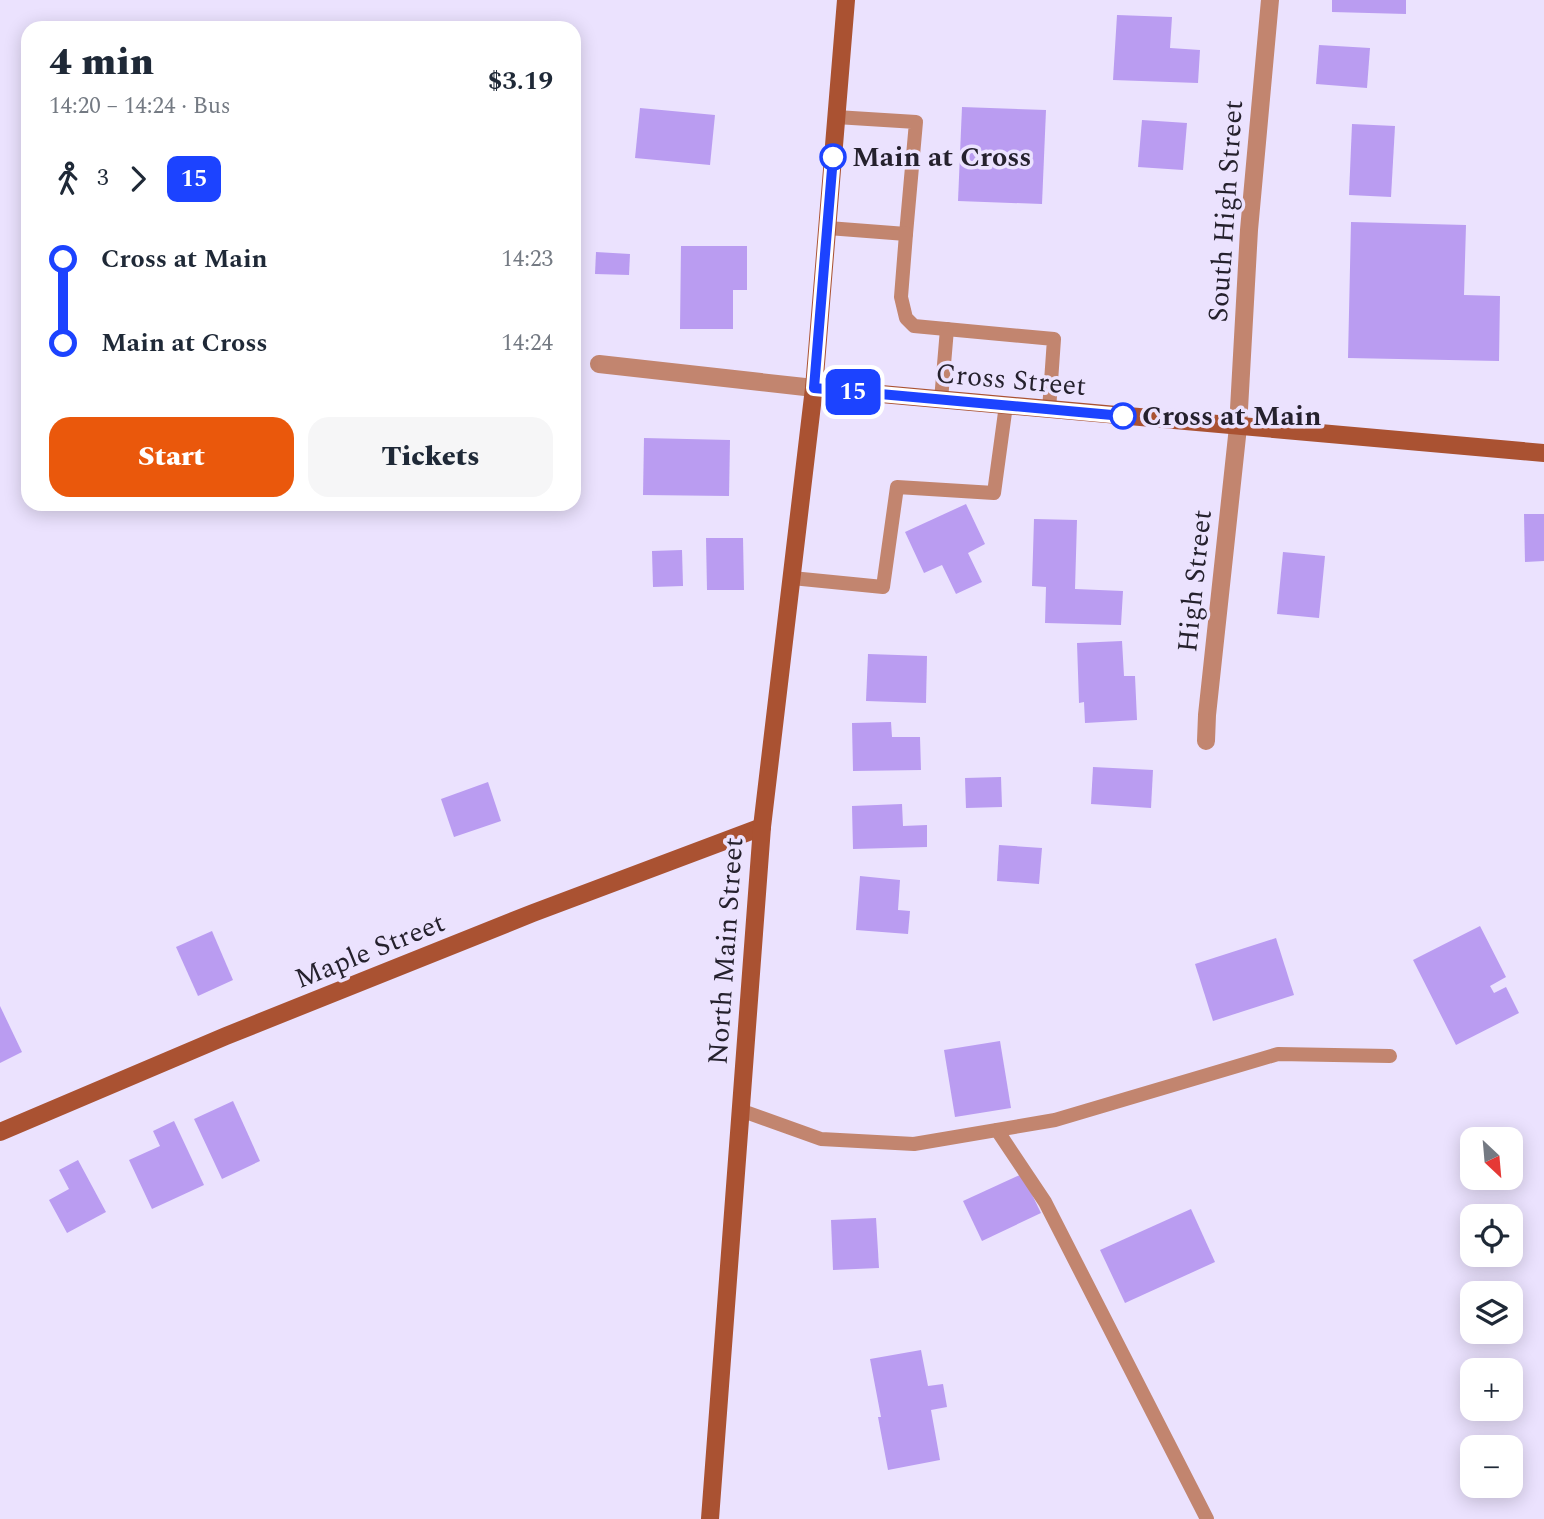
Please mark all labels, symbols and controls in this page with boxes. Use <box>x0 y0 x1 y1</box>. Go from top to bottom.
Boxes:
text: 4 min <box>49 34 154 92</box>
text: $3.19 <box>488 61 553 101</box>
text: 14:20 – 14:24 · Bus <box>49 89 231 124</box>
street label: South High Street <box>1197 98 1255 324</box>
place label: Main at Cross <box>852 136 1031 179</box>
marker: Main at Cross <box>820 144 846 170</box>
icon: walk <box>49 160 87 198</box>
icon: forward <box>119 160 157 198</box>
text: 3 <box>97 161 109 196</box>
text: 15 <box>181 161 207 197</box>
text: Cross at Main <box>101 239 268 279</box>
text: 14:23 <box>501 242 553 277</box>
text: Main at Cross <box>101 323 268 363</box>
text: 14:24 <box>501 326 553 361</box>
street label: Cross Street <box>934 352 1088 408</box>
line badge: 15 <box>822 369 884 415</box>
text: 15 <box>840 374 866 410</box>
place label: Cross at Main <box>1142 395 1321 438</box>
marker: Cross at Main <box>1110 403 1136 429</box>
button: Start <box>49 417 294 497</box>
button: Tickets <box>308 417 553 497</box>
street label: High Street <box>1166 507 1224 654</box>
street label: North Main Street <box>697 836 755 1066</box>
street label: Maple Street <box>288 901 452 1001</box>
north arrow <box>1460 1127 1522 1190</box>
map controls <box>1460 1127 1523 1498</box>
button: locate <box>1460 1204 1523 1267</box>
button: layers <box>1460 1281 1523 1344</box>
button: + <box>1460 1358 1523 1421</box>
button: − <box>1460 1435 1523 1498</box>

